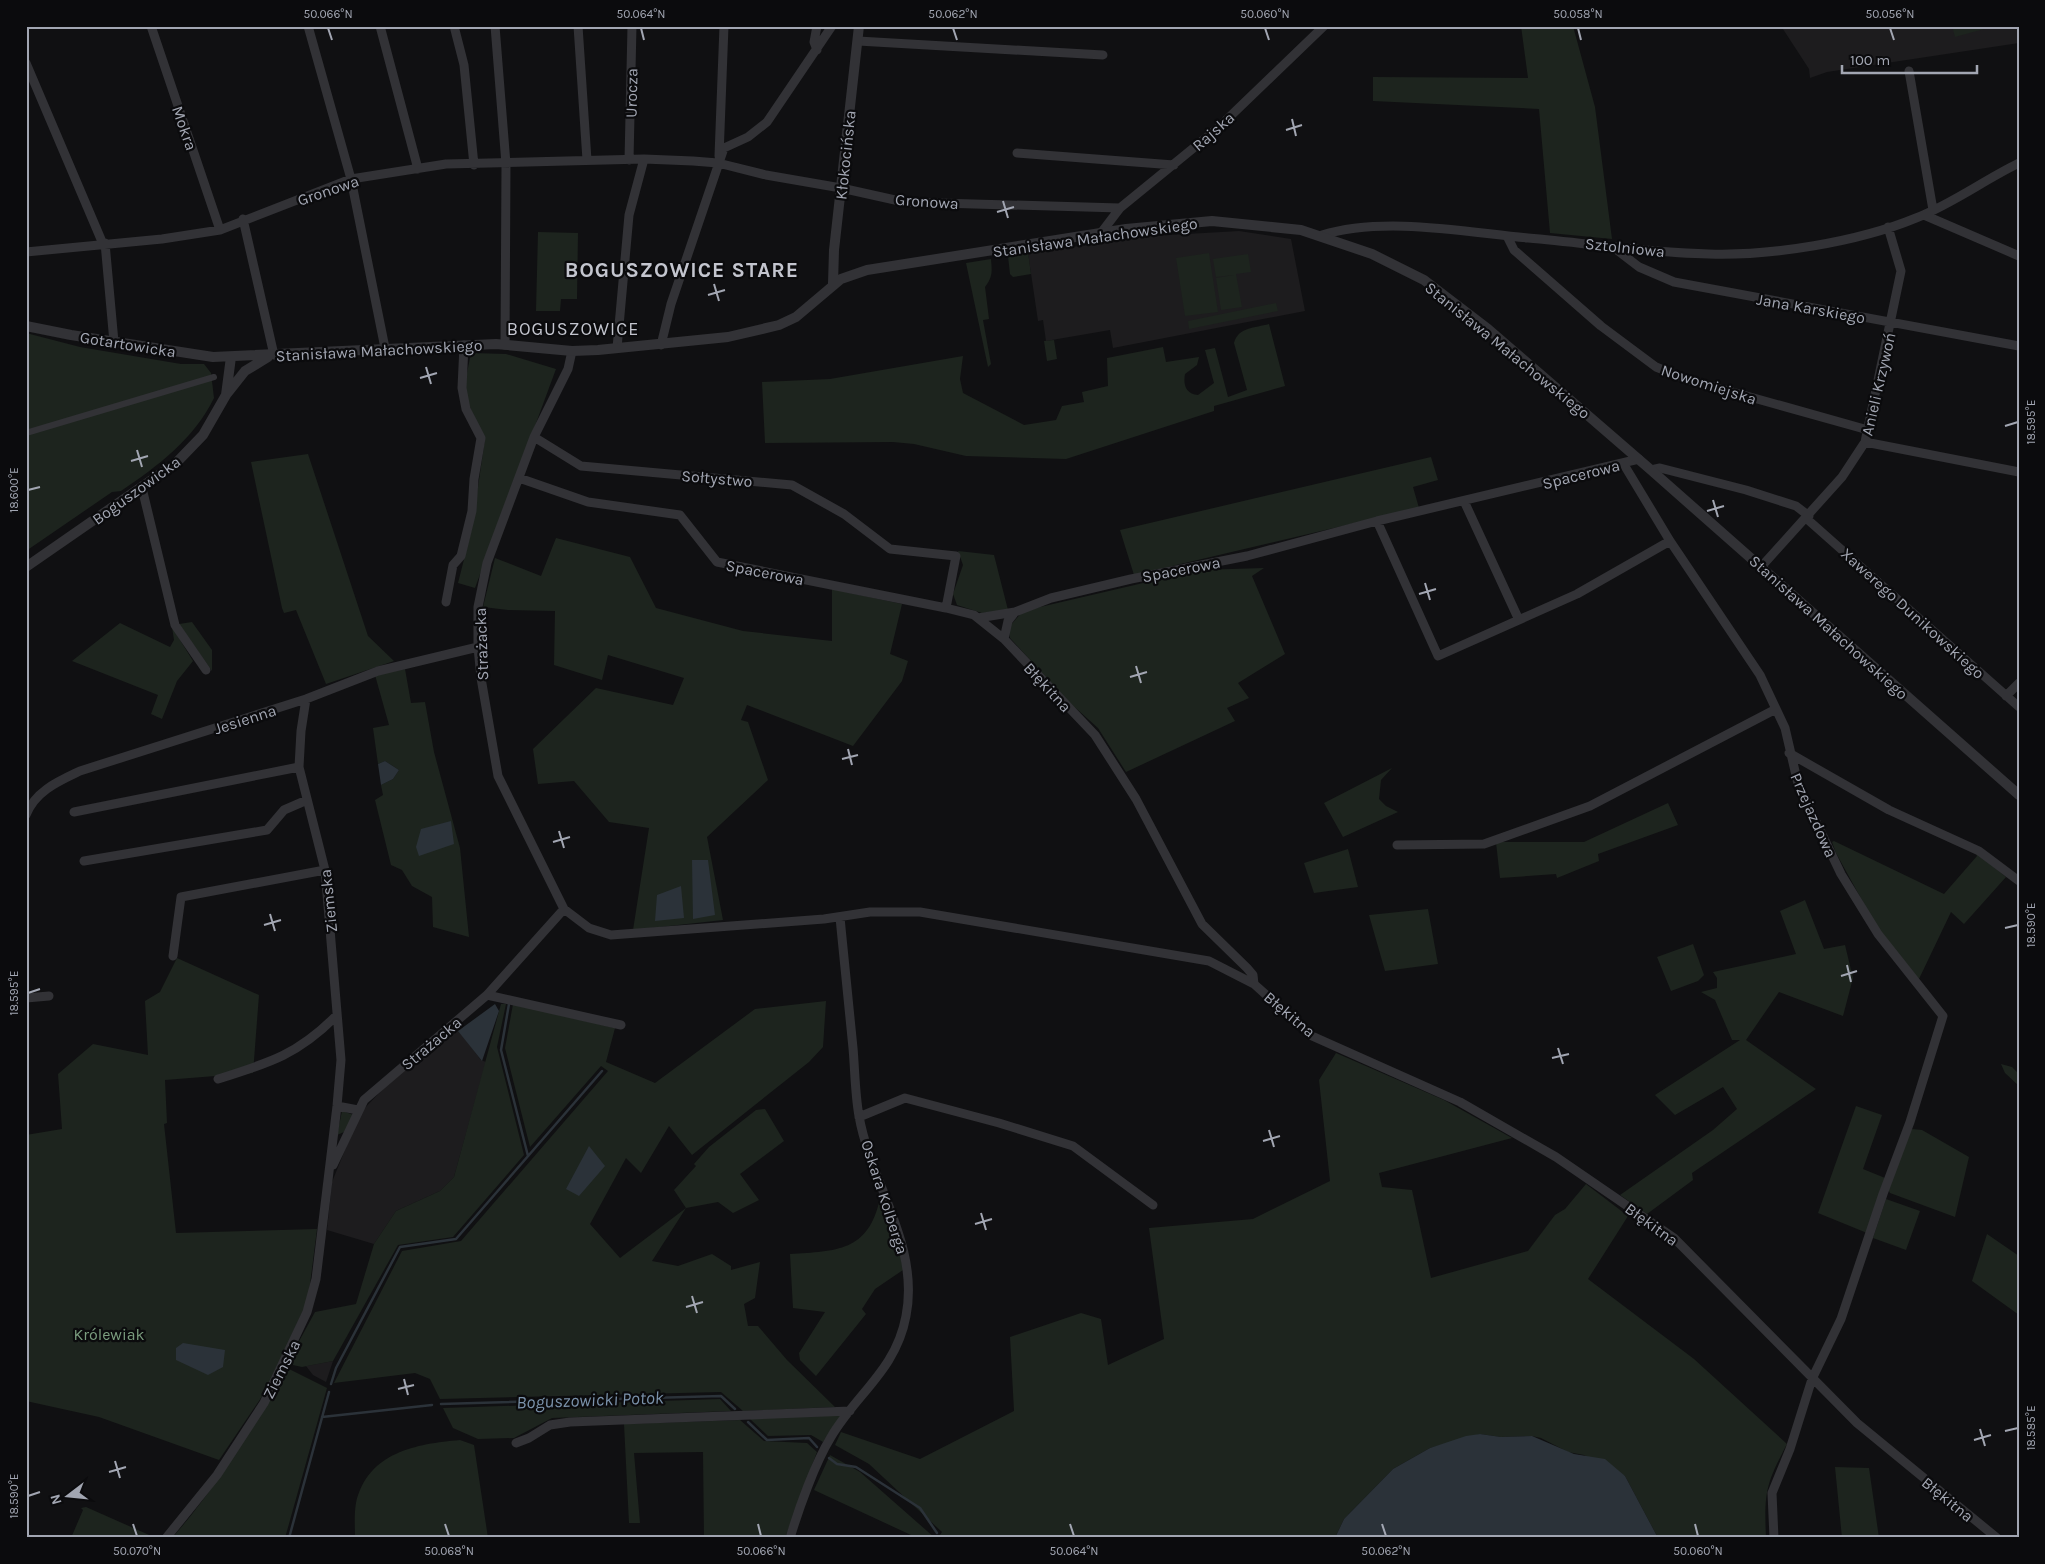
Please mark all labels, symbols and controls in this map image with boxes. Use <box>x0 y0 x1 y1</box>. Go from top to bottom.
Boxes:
text: 50.066°N <box>303 7 353 21</box>
text: 50.064°N <box>616 7 666 21</box>
text: 50.062°N <box>928 7 978 21</box>
text: 50.060°N <box>1240 7 1290 21</box>
text: 50.058°N <box>1553 7 1603 21</box>
text: 50.056°N <box>1865 7 1915 21</box>
scale bar <box>1842 42 1978 74</box>
text: 100 m <box>1850 51 1890 69</box>
street label: Urocza <box>622 68 641 118</box>
street label: Mokra <box>168 103 201 153</box>
street label: Rajska <box>1188 108 1238 155</box>
street label: Kłokocińska <box>831 109 860 201</box>
street label: Gronowa <box>295 171 361 210</box>
street label: Gronowa <box>895 190 959 213</box>
street label: Stanisława Małachowskiego <box>991 214 1199 261</box>
street label: Sztolniowa <box>1584 234 1666 261</box>
district label: BOGUSZOWICE STARE <box>565 258 799 282</box>
street label: Stanisława Małachowskiego <box>1421 278 1594 423</box>
street label: Jana Karskiego <box>1755 290 1867 327</box>
district label: BOGUSZOWICE <box>507 318 639 340</box>
street label: Gotartowicka <box>79 328 177 361</box>
street label: Anieli Krzywoń <box>1857 331 1900 438</box>
street label: Stanisława Małachowskiego <box>275 336 483 365</box>
street label: Nowomiejska <box>1659 360 1759 409</box>
text: 18.595°E <box>2024 400 2038 444</box>
street label: Boguszowicka <box>88 452 184 529</box>
street label: Spacerowa <box>1540 456 1622 493</box>
street label: Sołtystwo <box>681 466 753 491</box>
text: 18.600°E <box>7 467 21 513</box>
street label: Xawerego Dunikowskiego <box>1837 544 1988 683</box>
street label: Stanisława Małachowskiego <box>1745 551 1912 704</box>
street label: Spacerowa <box>1140 553 1222 586</box>
street label: Spacerowa <box>724 556 806 589</box>
street label: Strażacka <box>471 607 492 681</box>
street label: Błękitna <box>1020 659 1075 716</box>
street label: Jesienna <box>212 701 279 738</box>
street label: Przejazdowa <box>1786 770 1841 860</box>
street label: Ziemska <box>316 868 341 934</box>
text: 18.590°E <box>2024 902 2038 948</box>
text: 18.595°E <box>7 971 21 1015</box>
street label: Błękitna <box>1260 988 1319 1041</box>
street label: Strażacka <box>397 1013 465 1074</box>
street label: Oskara Kolberga <box>857 1138 912 1257</box>
street label: Błękitna <box>1621 1199 1682 1250</box>
park label: Królewiak <box>73 1325 145 1344</box>
street label: Ziemska <box>259 1337 304 1402</box>
water label: Boguszowicki Potok <box>516 1386 665 1414</box>
text: 18.585°E <box>2024 1405 2038 1451</box>
north arrow <box>42 1472 92 1522</box>
text: 18.590°E <box>7 1473 21 1519</box>
street label: Błękitna <box>1918 1473 1977 1526</box>
text: N <box>46 1492 66 1507</box>
text: 50.070°N <box>113 1544 161 1558</box>
text: 50.068°N <box>424 1544 474 1558</box>
text: 50.066°N <box>736 1544 786 1558</box>
text: 50.064°N <box>1049 1544 1099 1558</box>
text: 50.062°N <box>1361 1544 1411 1558</box>
text: 50.060°N <box>1673 1544 1723 1558</box>

